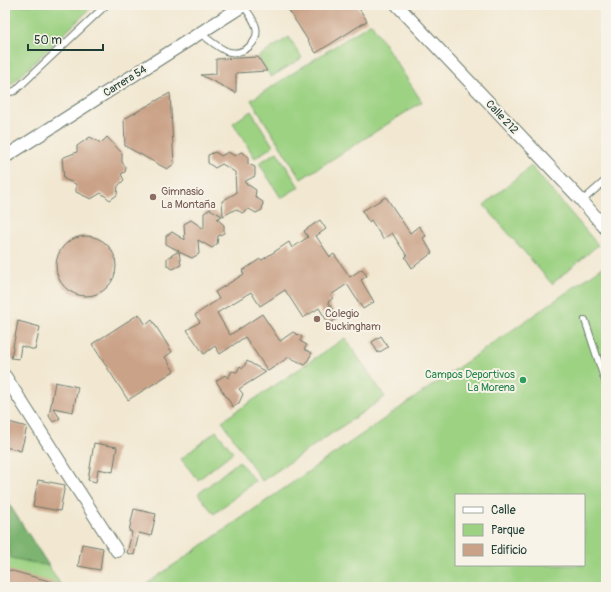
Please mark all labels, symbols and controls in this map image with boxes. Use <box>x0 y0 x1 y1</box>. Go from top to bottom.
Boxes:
scale bar <box>28 26 103 52</box>
text: 50 m <box>34 33 62 48</box>
street label: Carrera 54 <box>101 62 150 99</box>
street label: Calle 212 <box>483 97 521 137</box>
place label: Gimnasio La Montaña <box>161 185 216 211</box>
marker: Gimnasio La Montaña <box>148 192 158 202</box>
place label: Colegio Buckingham <box>325 307 381 333</box>
marker: Colegio Buckingham <box>312 314 322 324</box>
place label: Campos Deportivos La Morena <box>425 368 515 394</box>
marker: Campos Deportivos La Morena <box>518 375 528 385</box>
legend <box>455 494 585 566</box>
text: Calle <box>491 503 516 518</box>
text: Parque <box>491 523 525 538</box>
text: Edificio <box>491 543 527 558</box>

